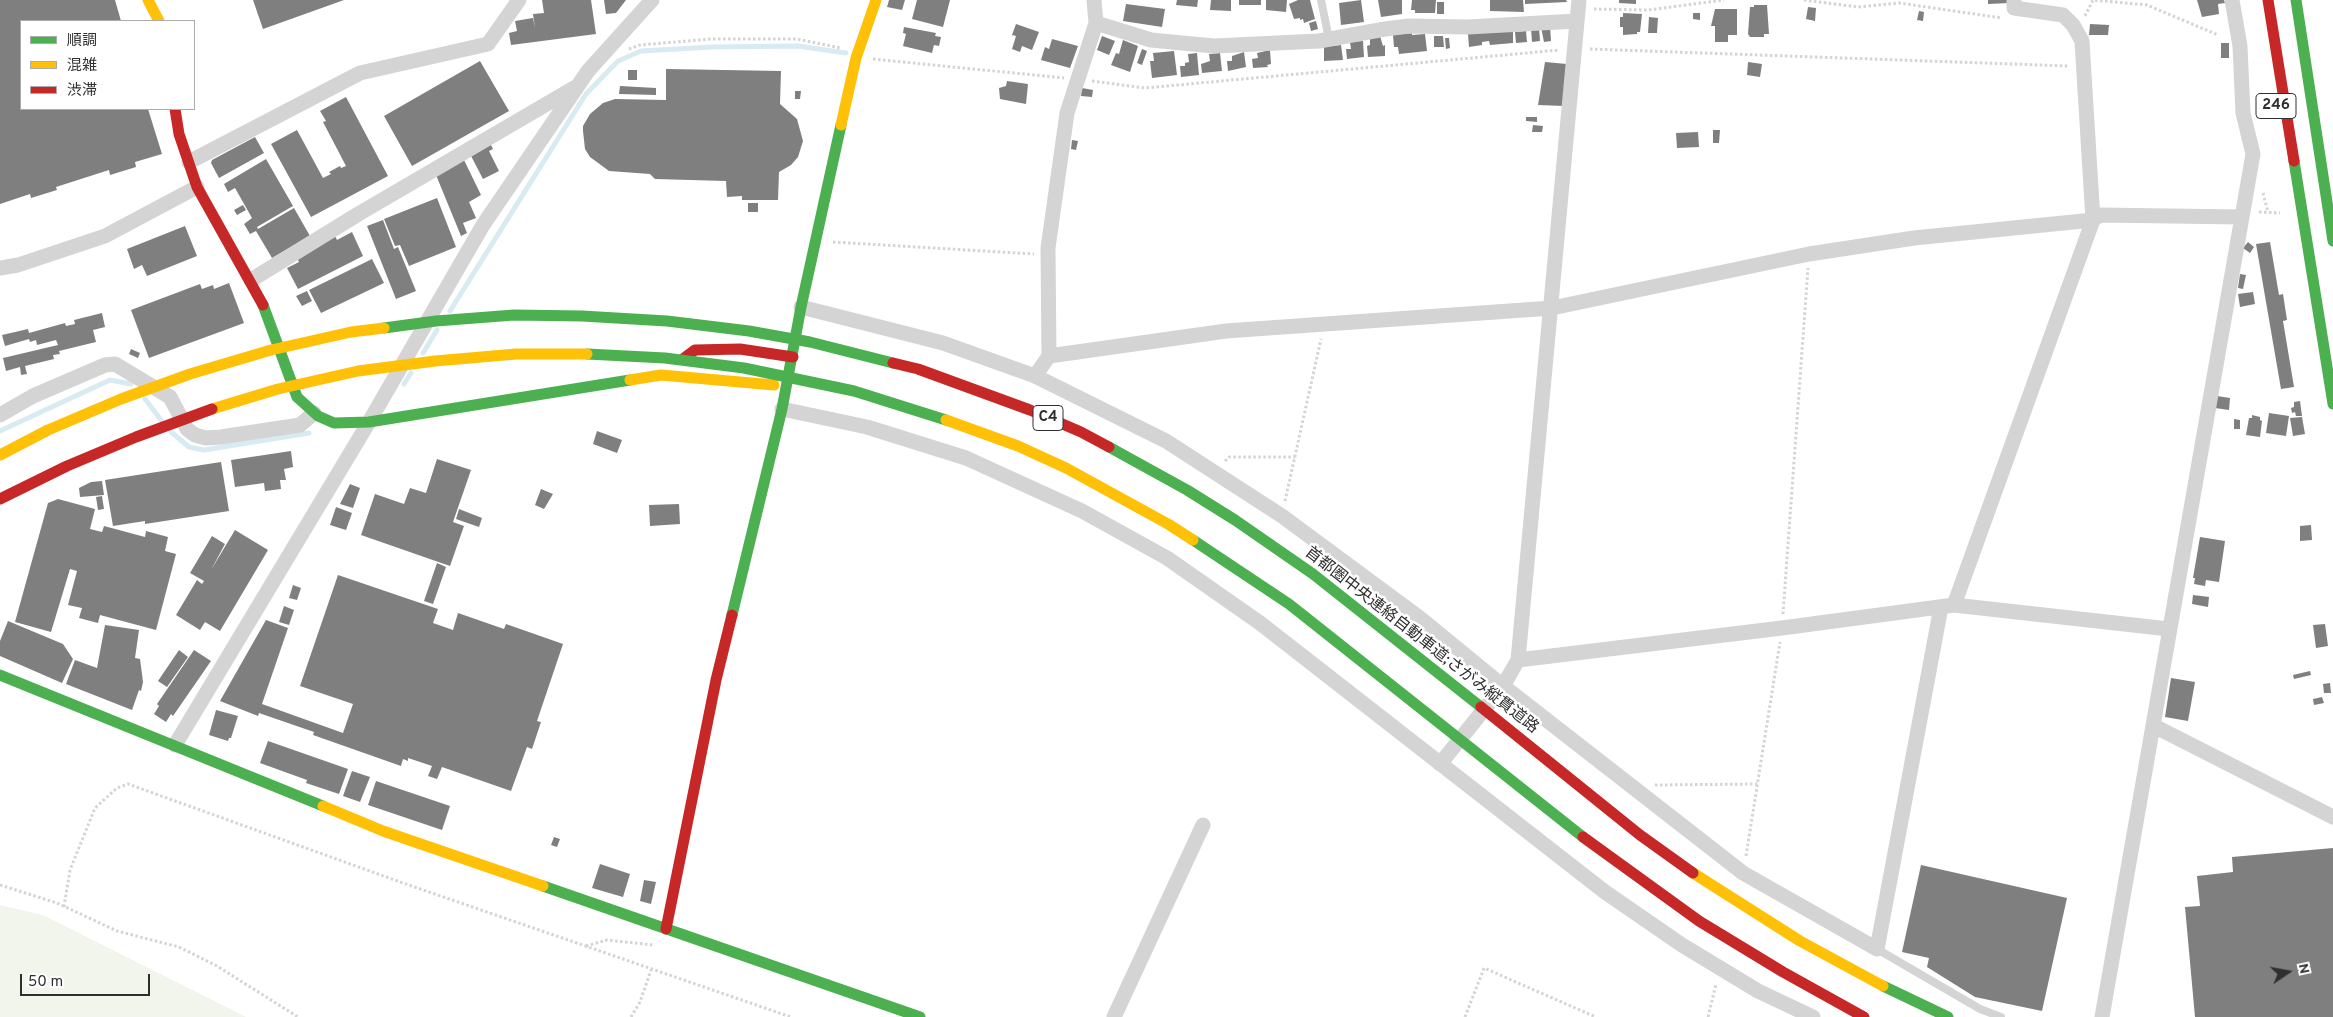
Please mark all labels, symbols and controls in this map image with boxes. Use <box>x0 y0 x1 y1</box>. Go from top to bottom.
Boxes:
legend <box>20 20 195 110</box>
text: 順調 <box>67 32 97 51</box>
text: 混雑 <box>67 57 97 76</box>
text: 渋滞 <box>67 82 97 101</box>
road number: 246 <box>2256 94 2296 118</box>
road number: C4 <box>1033 406 1063 430</box>
street label: 首都圏中央連絡自動車道;さがみ縦貫道路 <box>1300 544 1542 738</box>
north arrow <box>2263 947 2313 997</box>
text: N <box>2294 962 2313 975</box>
scale bar <box>22 964 152 996</box>
text: 50 m <box>28 973 63 992</box>

